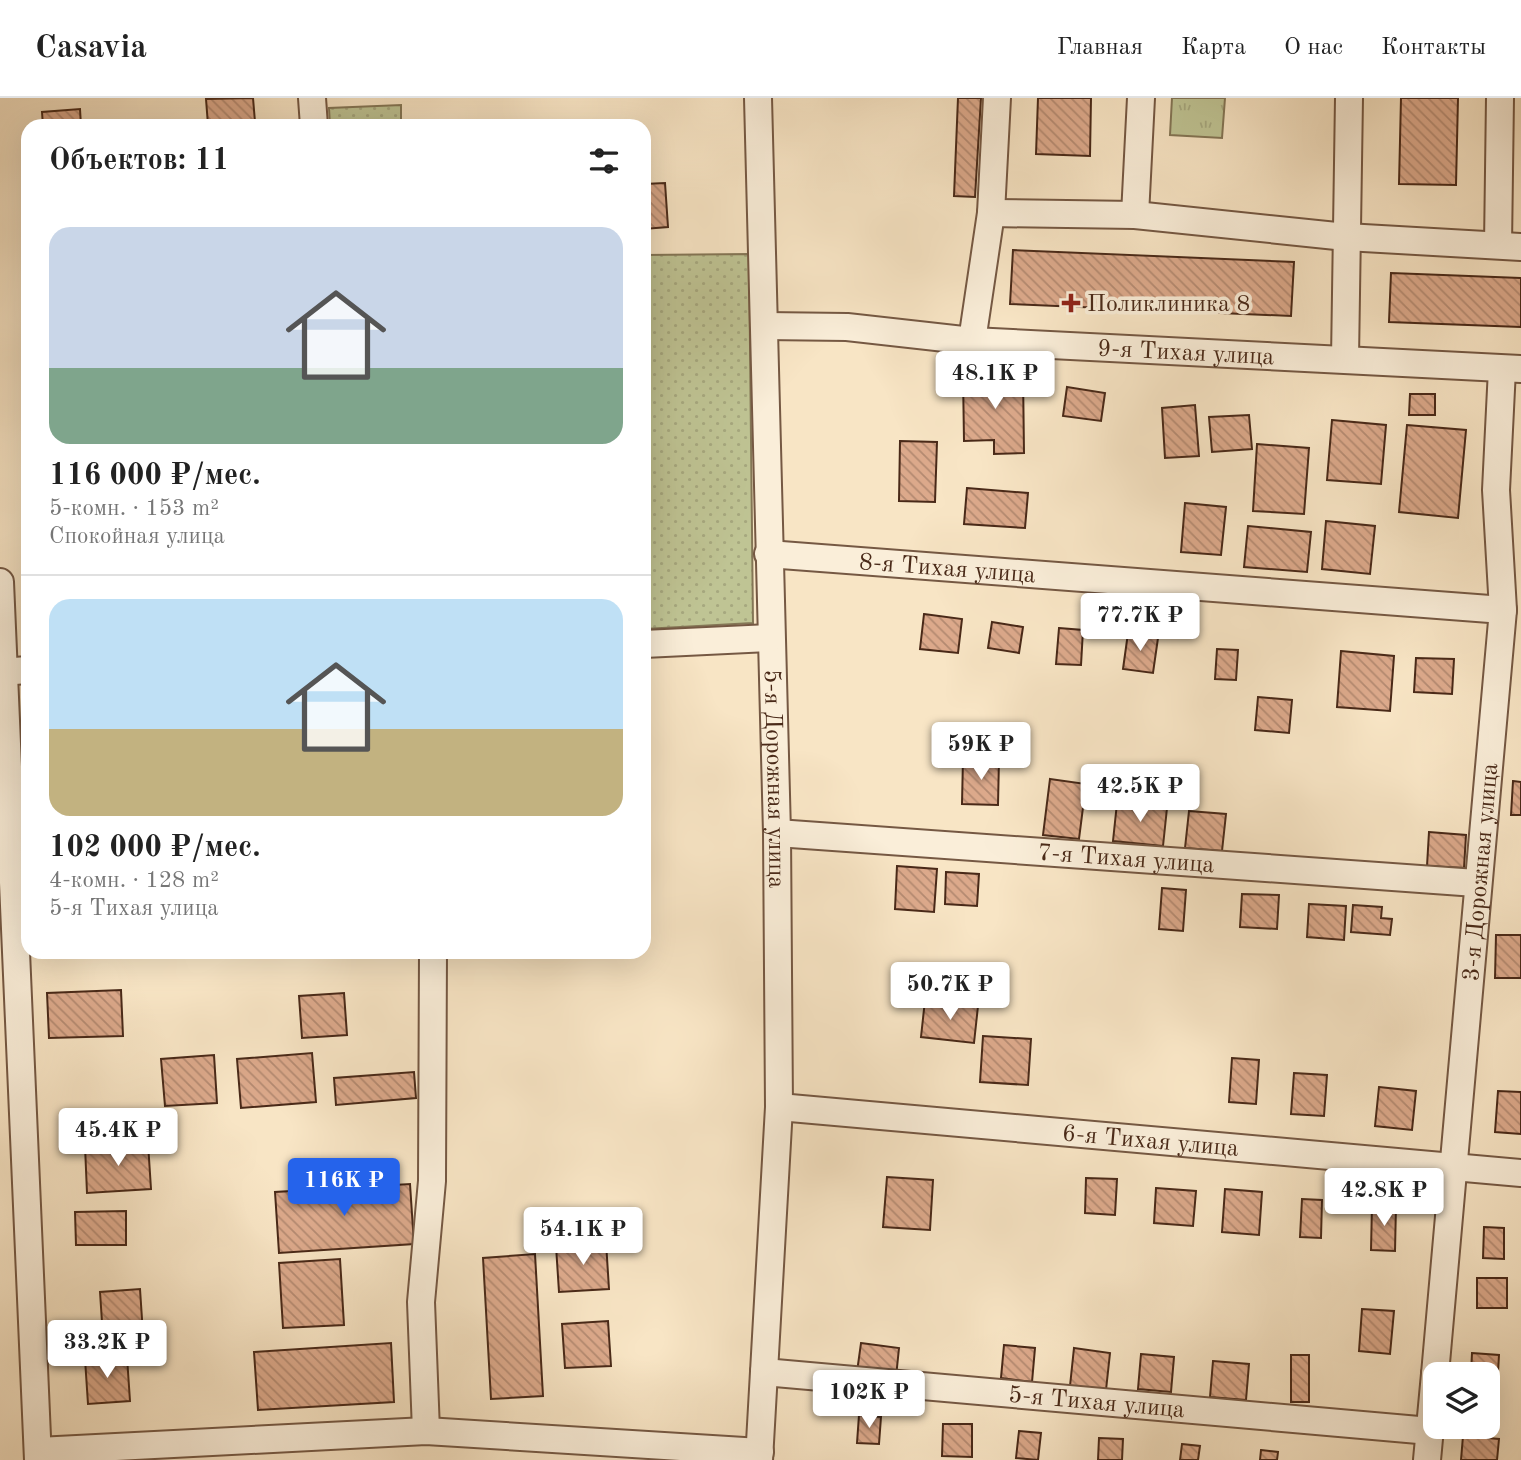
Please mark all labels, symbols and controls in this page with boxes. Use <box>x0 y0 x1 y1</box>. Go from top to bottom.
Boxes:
text: Casavia <box>35 32 147 65</box>
text: Главная <box>1057 36 1143 60</box>
text: Карта <box>1181 36 1246 60</box>
text: О нас <box>1284 36 1343 60</box>
text: Контакты <box>1381 36 1486 60</box>
icon: filters <box>585 142 623 180</box>
text: Объектов: 11 <box>49 146 229 176</box>
icon: home <box>273 272 399 398</box>
marker: Поликлиника 8 <box>1061 293 1081 313</box>
place label: Поликлиника 8 <box>1087 293 1251 317</box>
street label: 9-я Тихая улица <box>1097 337 1275 370</box>
pin: 48.1K ₽ <box>930 352 1060 411</box>
text: 48.1K ₽ <box>952 362 1038 385</box>
text: 116 000 ₽/мес. <box>49 461 261 491</box>
text: 5-комн. · 153 m² <box>49 497 219 520</box>
text: Спокойная улица <box>49 525 225 548</box>
street label: 8-я Тихая улица <box>858 551 1037 588</box>
pin: 77.7K ₽ <box>1075 594 1205 653</box>
text: 77.7K ₽ <box>1097 604 1183 627</box>
icon: home <box>273 644 399 770</box>
street label: 5-я Дорожная улица <box>759 669 787 888</box>
pin: 59K ₽ <box>932 722 1030 782</box>
text: 59K ₽ <box>948 733 1014 756</box>
street label: 3-я Дорожная улица <box>1460 762 1503 982</box>
pin: 42.5K ₽ <box>1075 764 1205 824</box>
text: 42.5K ₽ <box>1097 775 1183 798</box>
text: 102 000 ₽/мес. <box>49 833 261 863</box>
street label: 7-я Тихая улица <box>1037 842 1215 878</box>
text: 4-комн. · 128 m² <box>49 869 219 892</box>
text: 5-я Тихая улица <box>49 897 219 920</box>
pin: 50.7K ₽ <box>885 962 1015 1022</box>
text: 50.7K ₽ <box>907 973 993 996</box>
pin: 45.4K ₽ <box>53 1108 183 1168</box>
text: 45.4K ₽ <box>75 1119 161 1142</box>
street label: 6-я Тихая улица <box>1061 1122 1240 1162</box>
pin: 116K ₽ <box>287 1158 401 1218</box>
pin: 42.8K ₽ <box>1319 1168 1449 1228</box>
text: 116K ₽ <box>304 1169 384 1192</box>
text: 42.8K ₽ <box>1341 1179 1427 1202</box>
pin: 54.1K ₽ <box>518 1208 648 1267</box>
text: 54.1K ₽ <box>540 1218 626 1241</box>
pin: 33.2K ₽ <box>42 1320 172 1380</box>
text: 33.2K ₽ <box>64 1331 150 1354</box>
map controls <box>1423 1362 1500 1439</box>
button: layers <box>1423 1362 1500 1439</box>
pin: 102K ₽ <box>812 1370 926 1430</box>
text: 102K ₽ <box>829 1381 909 1404</box>
street label: 5-я Тихая улица <box>1007 1384 1186 1423</box>

